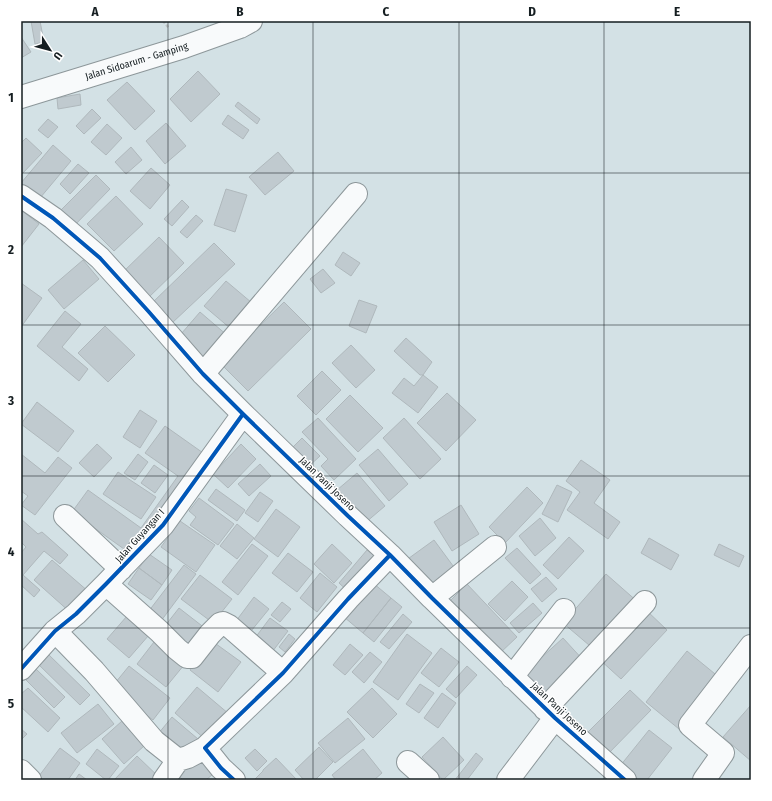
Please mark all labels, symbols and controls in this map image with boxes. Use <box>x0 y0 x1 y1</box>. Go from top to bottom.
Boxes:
text: A <box>90 4 99 19</box>
text: B <box>236 4 244 19</box>
text: C <box>383 4 390 19</box>
text: D <box>528 4 536 19</box>
text: E <box>674 4 680 19</box>
north arrow <box>30 30 70 70</box>
street label: Jalan Sidoarum - Gamping <box>84 40 190 83</box>
text: U <box>51 49 65 62</box>
text: 1 <box>8 90 14 105</box>
text: 2 <box>7 242 14 257</box>
text: 3 <box>7 393 14 408</box>
street label: Jalan Panji Joseno <box>297 454 357 514</box>
street label: Jalan Guyangan I <box>113 507 167 565</box>
text: 4 <box>8 544 15 559</box>
street label: Jalan Panji Joseno <box>528 680 590 738</box>
text: 5 <box>8 696 14 711</box>

